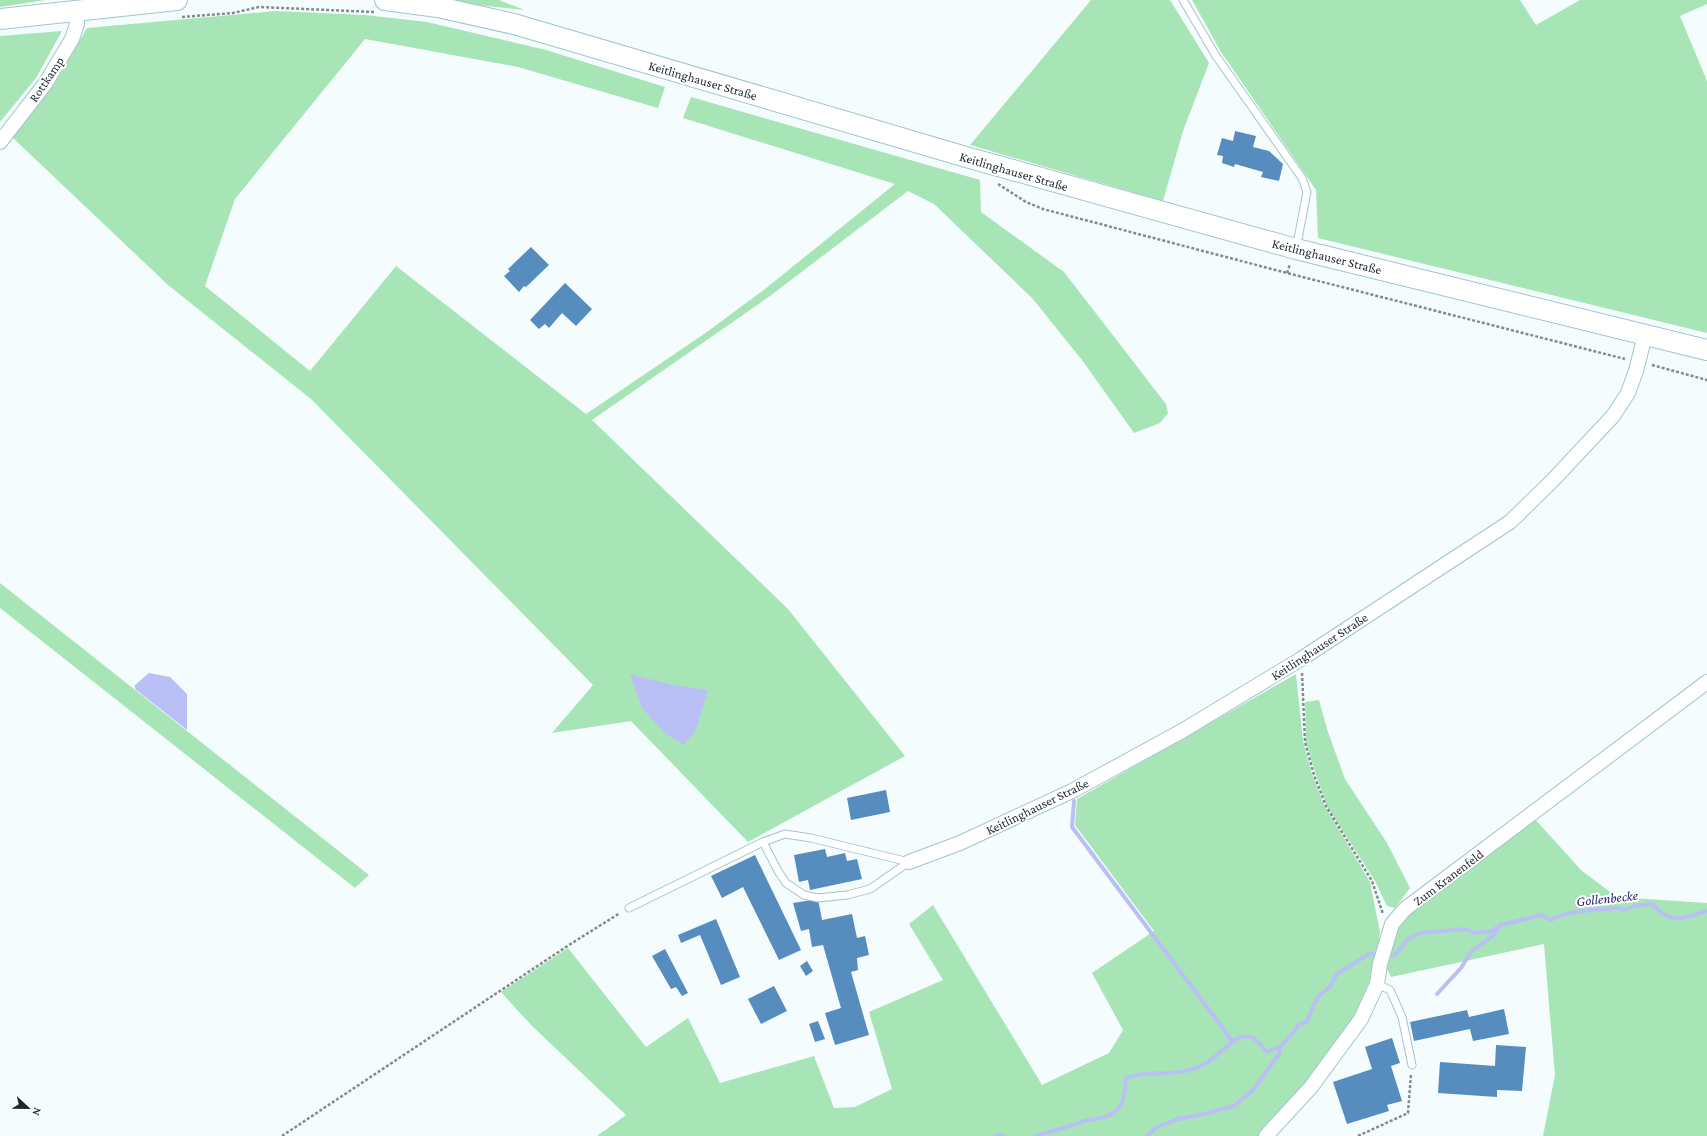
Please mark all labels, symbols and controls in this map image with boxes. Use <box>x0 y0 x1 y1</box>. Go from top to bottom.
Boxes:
street label: Rottkamp <box>26 54 67 105</box>
street label: Keitlinghauser Straße <box>647 58 759 103</box>
street label: Keitlinghauser Straße <box>958 149 1070 194</box>
street label: Keitlinghauser Straße <box>1271 236 1383 277</box>
street label: Keitlinghauser Straße <box>1268 609 1371 683</box>
street label: Keitlinghauser Straße <box>983 775 1091 838</box>
street label: Zum Kranenfeld <box>1410 846 1486 909</box>
water label: Gollenbecke <box>1575 887 1639 909</box>
north arrow <box>8 1088 48 1128</box>
text: N <box>30 1106 44 1118</box>

